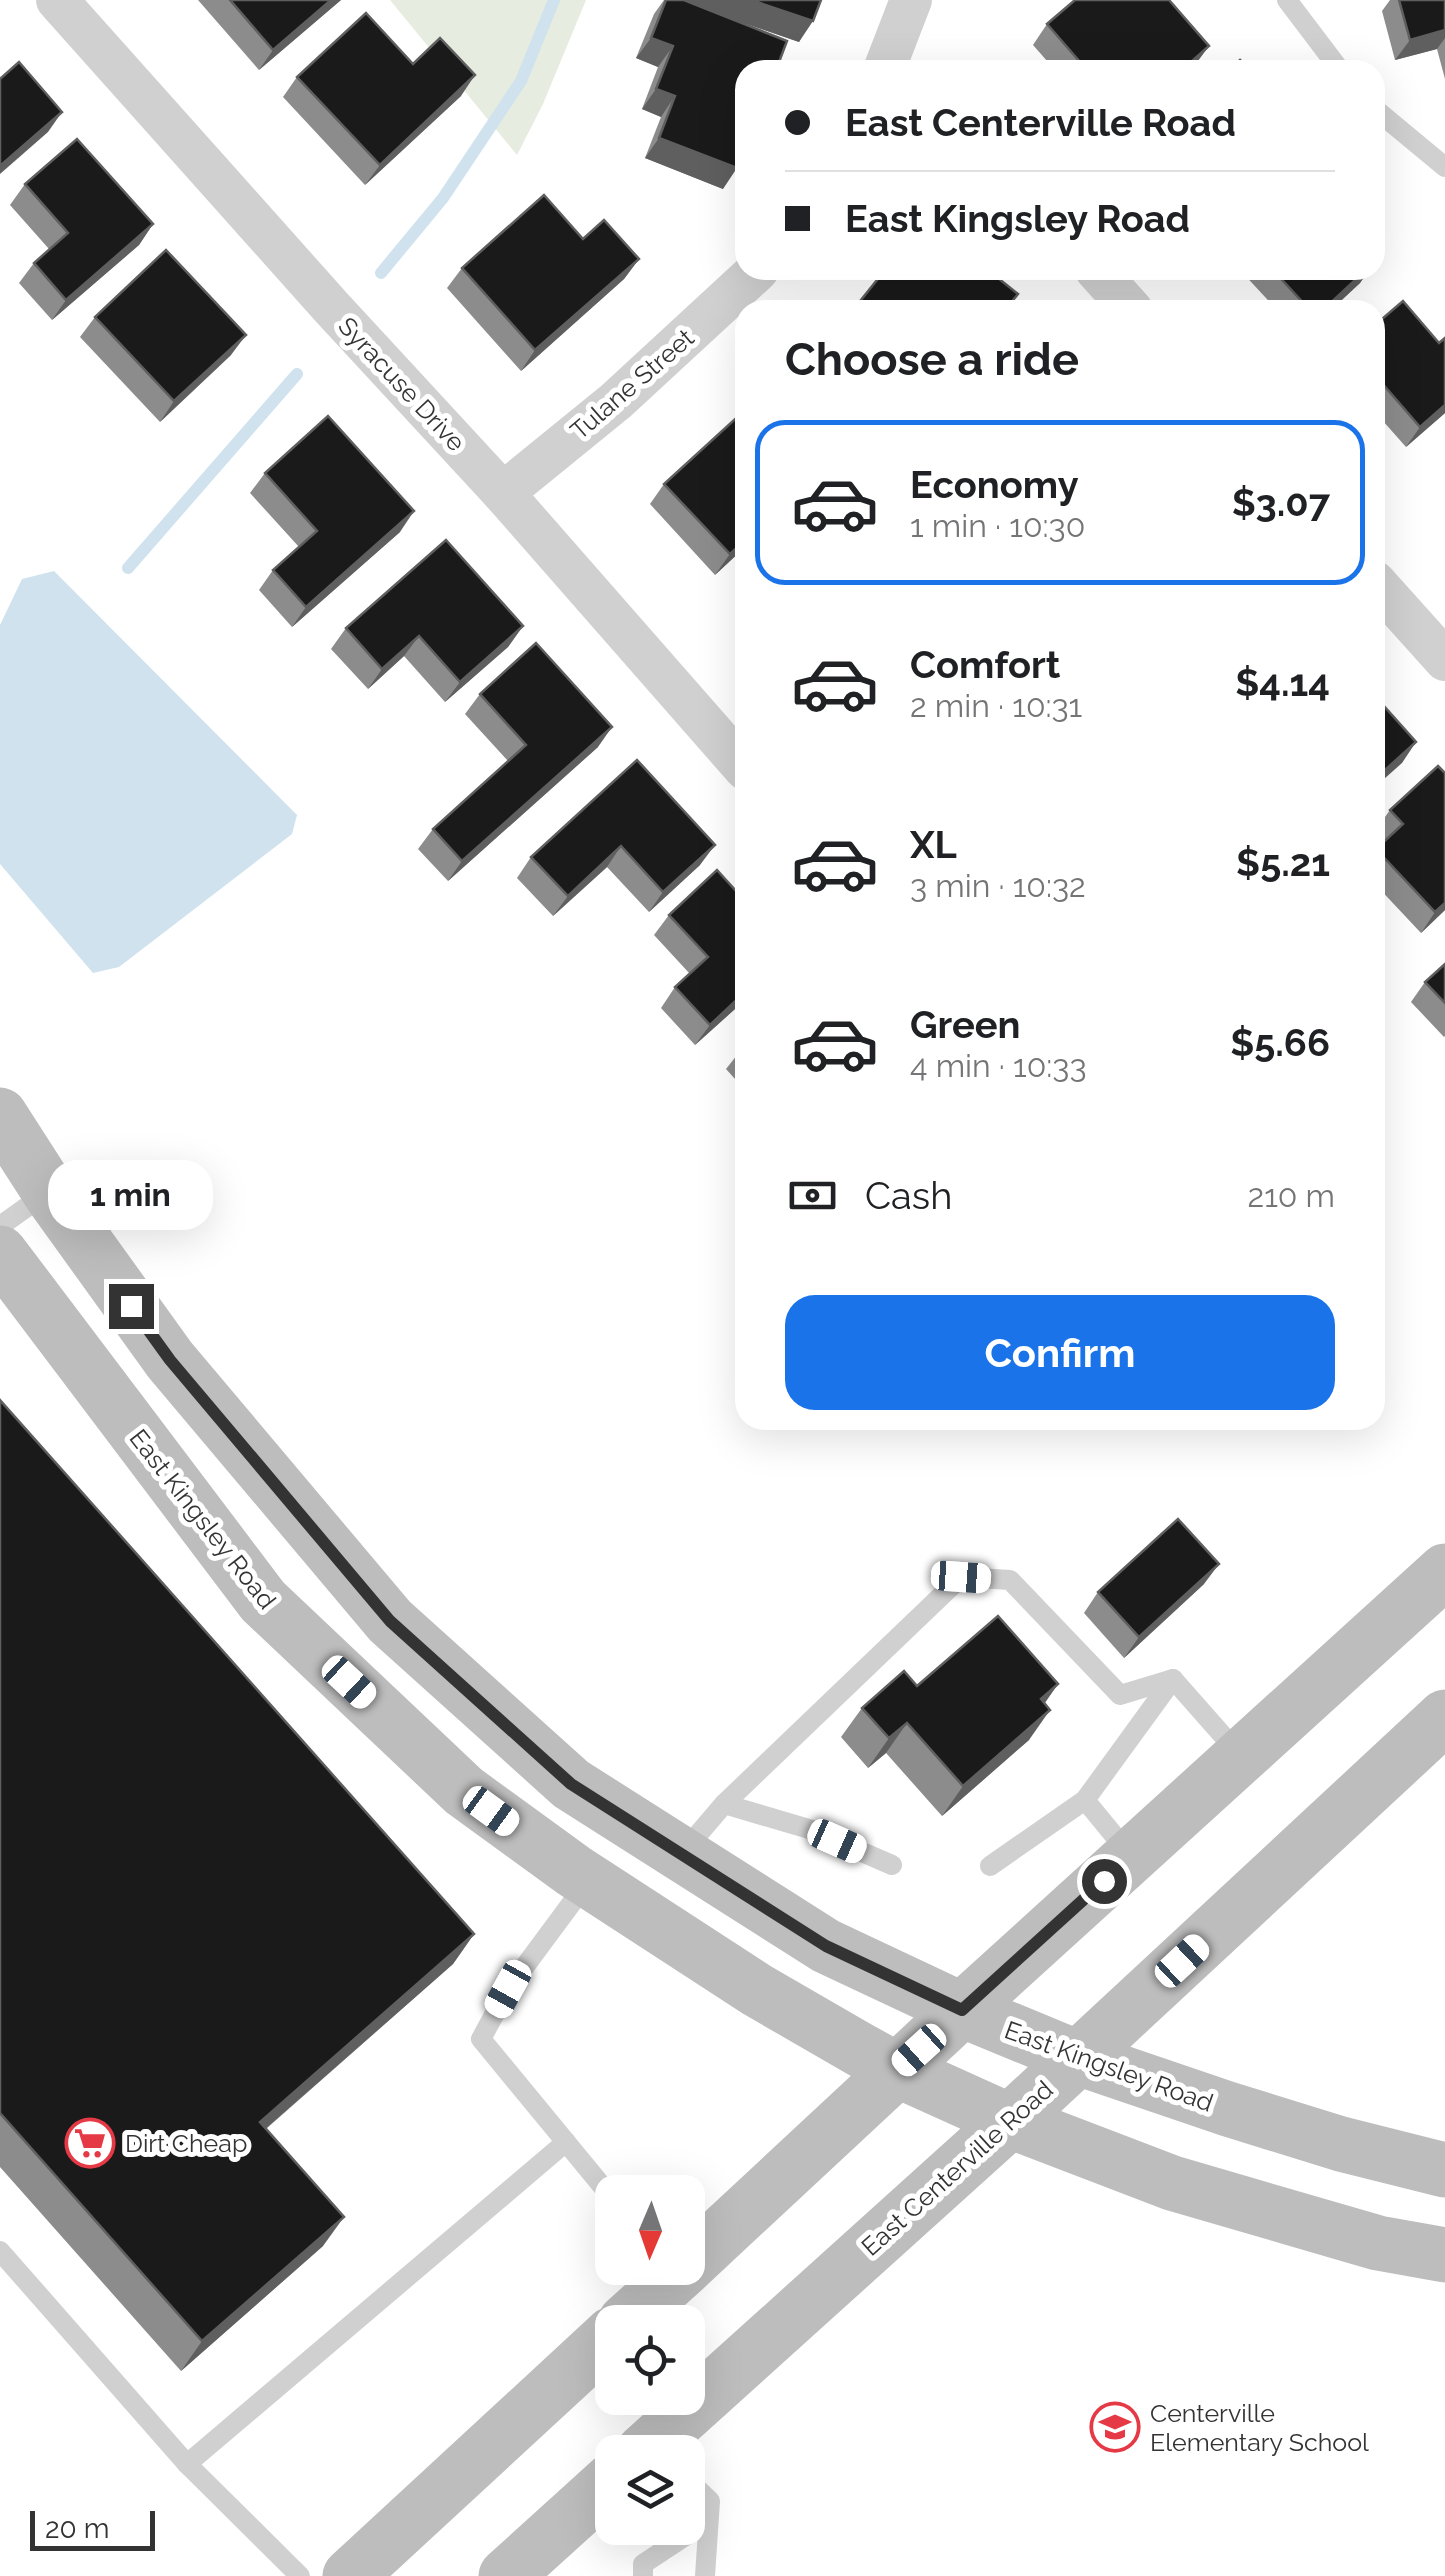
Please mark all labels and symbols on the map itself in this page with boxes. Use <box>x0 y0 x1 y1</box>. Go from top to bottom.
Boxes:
street label: Syracuse Drive <box>332 311 472 457</box>
street label: Tulane Street <box>564 322 700 446</box>
callout: 1 min <box>48 1161 214 1231</box>
route end <box>109 1284 154 1329</box>
street label: East Kingsley Road <box>124 1423 282 1615</box>
car <box>930 1560 992 1594</box>
car <box>317 1651 381 1713</box>
car <box>458 1781 524 1841</box>
car <box>803 1815 871 1867</box>
route start <box>1082 1859 1127 1904</box>
car <box>1150 1930 1214 1992</box>
car <box>480 1955 536 2023</box>
street label: East Kingsley Road <box>1001 2014 1217 2118</box>
car <box>887 2019 951 2081</box>
street label: East Centerville Road <box>855 2074 1059 2262</box>
supermarket icon: Dirt Cheap <box>64 2117 116 2169</box>
place label: Dirt Cheap <box>125 2128 247 2158</box>
north arrow <box>595 2175 705 2285</box>
place label: Centerville Elementary School <box>1150 2398 1369 2457</box>
school or university icon: Centerville Elementary School <box>1089 2401 1141 2453</box>
scale bar <box>30 2506 155 2550</box>

